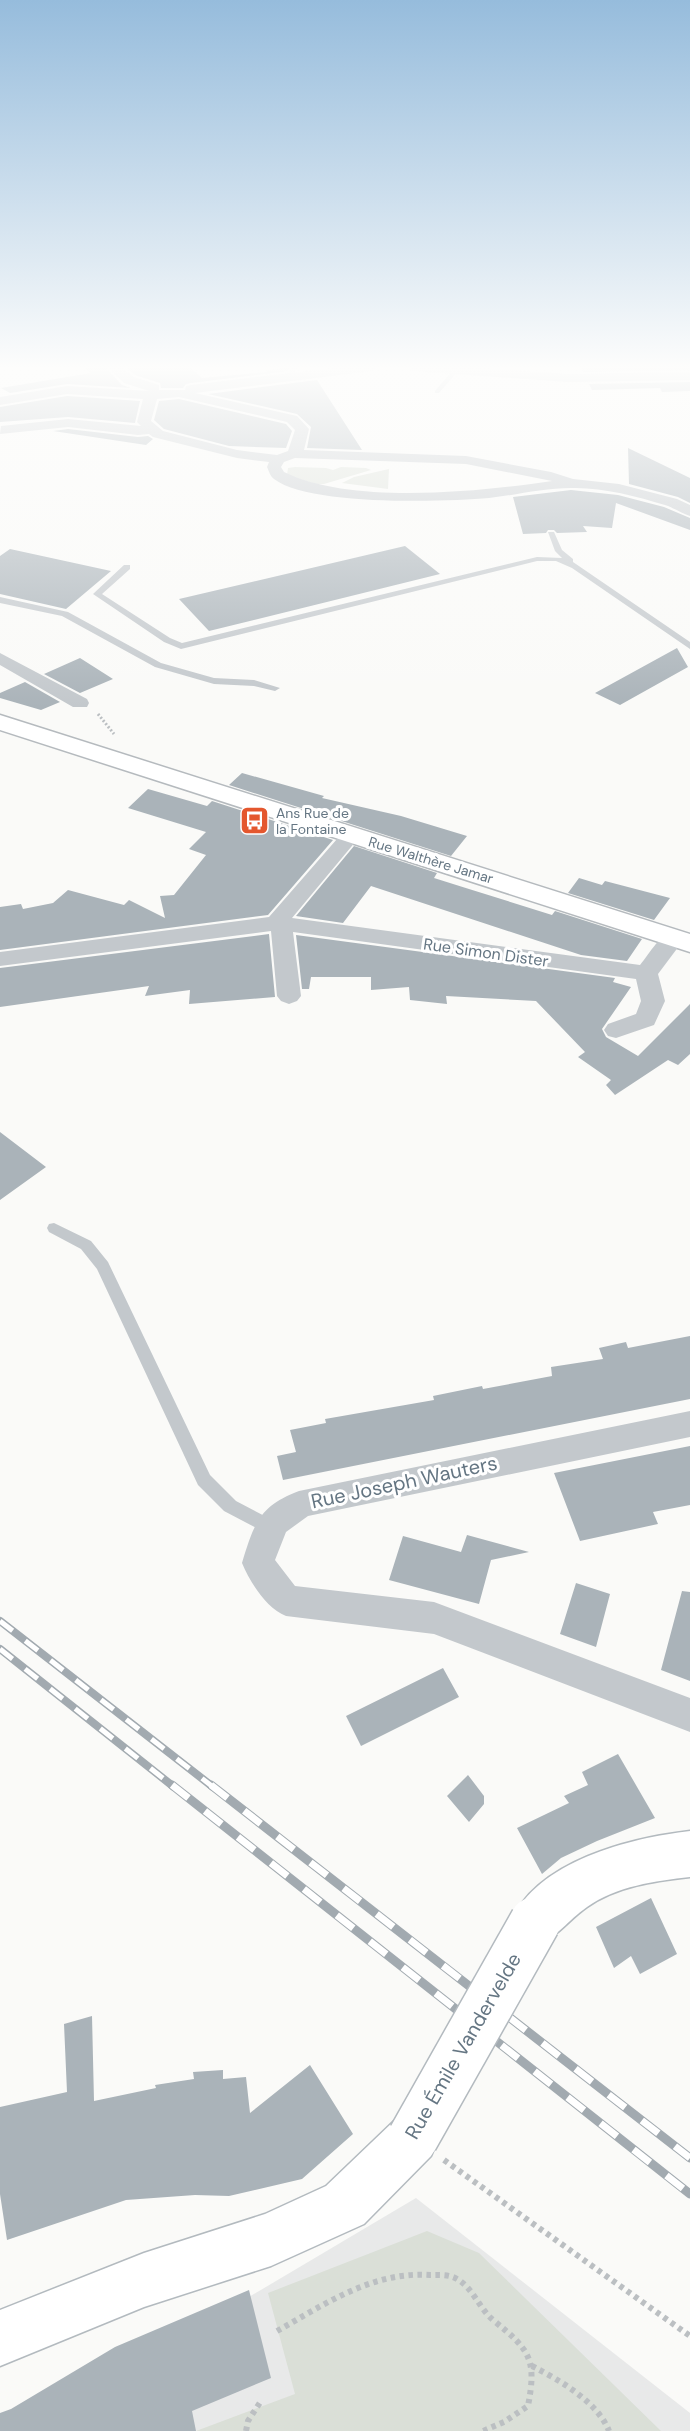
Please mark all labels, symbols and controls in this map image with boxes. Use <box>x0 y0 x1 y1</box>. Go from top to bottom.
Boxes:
place label: Ans Rue de la Fontaine <box>276 804 349 838</box>
bus stop icon: Ans Rue de la Fontaine <box>239 805 271 837</box>
street label: Rue Walthère Jamar <box>366 832 496 888</box>
street label: Rue Simon Dister <box>422 933 550 972</box>
street label: Rue Joseph Wauters <box>309 1450 499 1514</box>
street label: Rue Émile Vandervelde <box>399 1948 527 2144</box>

